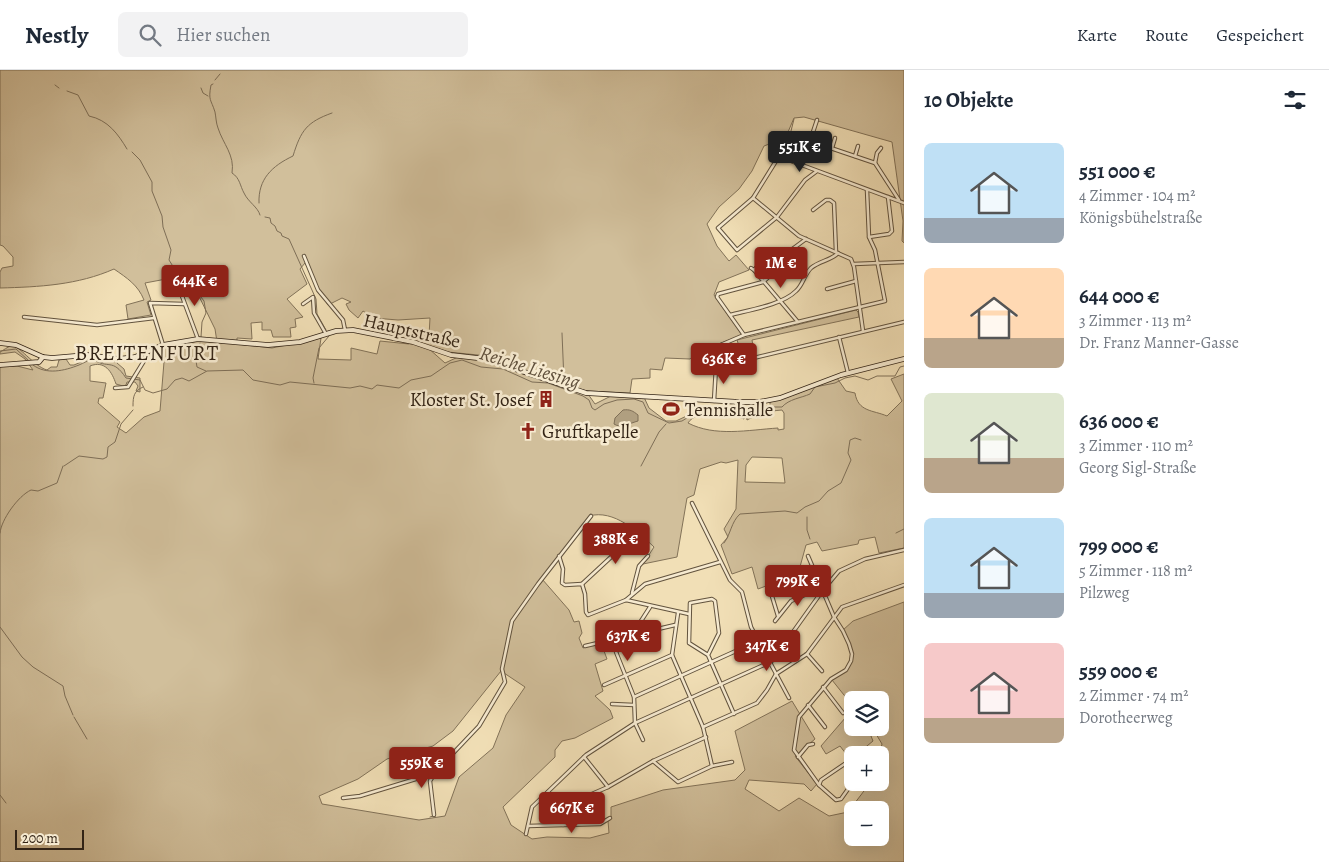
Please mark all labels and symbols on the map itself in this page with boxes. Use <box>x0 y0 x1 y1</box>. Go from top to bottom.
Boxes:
pin: 551K € <box>759 131 841 173</box>
pin: 1M € <box>751 246 811 289</box>
pin: 644K € <box>154 264 236 307</box>
street label: Hauptstraße <box>361 307 463 355</box>
district label: BREITENFURT <box>75 339 219 367</box>
water label: Reiche Liesing <box>476 339 584 396</box>
pin: 636K € <box>683 342 765 385</box>
place label: Kloster St. Josef <box>410 387 535 413</box>
building icon: Kloster St. Josef <box>536 389 556 409</box>
place label: Tennishalle <box>685 397 773 423</box>
sports icon: Tennishalle <box>661 399 681 419</box>
place label: Gruftkapelle <box>542 419 638 445</box>
church icon: Gruftkapelle <box>518 421 538 441</box>
pin: 388K € <box>575 522 657 565</box>
pin: 799K € <box>757 564 839 607</box>
pin: 637K € <box>587 620 669 662</box>
pin: 347K € <box>726 630 808 672</box>
pin: 559K € <box>381 746 463 789</box>
pin: 667K € <box>531 792 613 834</box>
scale bar <box>15 827 84 850</box>

